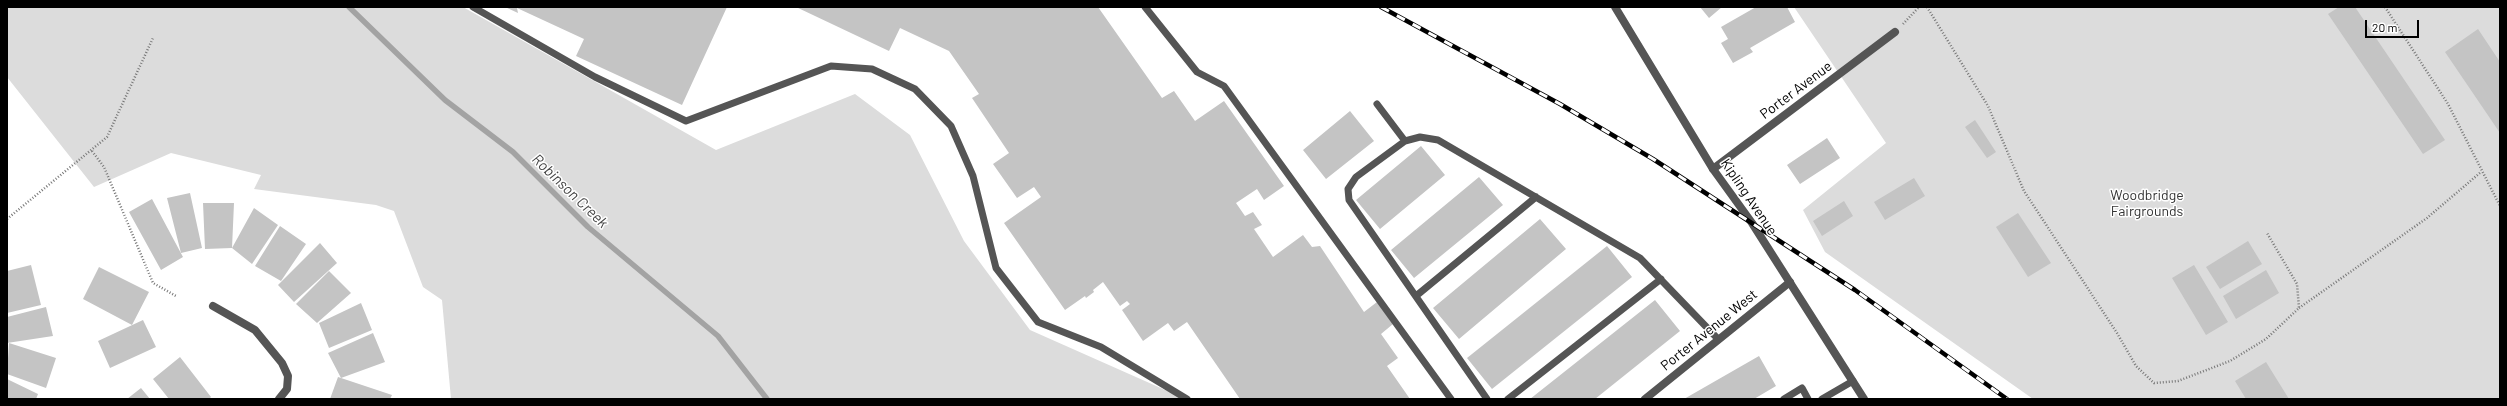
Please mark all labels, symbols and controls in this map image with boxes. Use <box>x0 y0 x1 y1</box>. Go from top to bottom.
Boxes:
scale bar <box>2367 12 2421 38</box>
text: 20 m <box>2372 20 2398 34</box>
street label: Porter Avenue <box>1757 58 1835 122</box>
water label: Robinson Creek <box>528 150 612 232</box>
street label: Kipling Avenue <box>1717 155 1781 239</box>
park label: Woodbridge Fairgrounds <box>2110 187 2184 220</box>
street label: Porter Avenue West <box>1657 286 1761 374</box>

